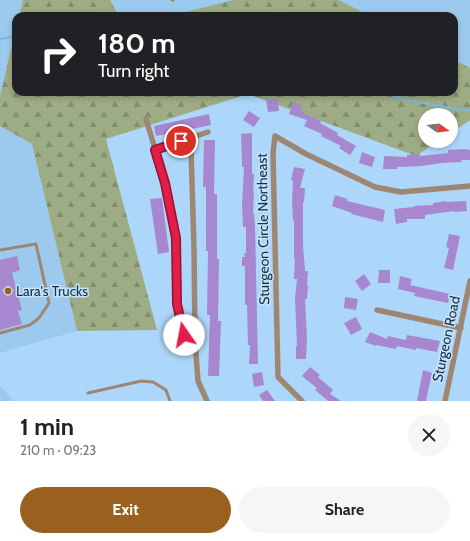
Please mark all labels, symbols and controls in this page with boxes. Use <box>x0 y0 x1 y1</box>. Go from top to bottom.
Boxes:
text: 180 m <box>98 26 176 60</box>
icon: right <box>32 28 84 80</box>
text: Turn right <box>98 60 169 82</box>
north arrow <box>418 108 458 148</box>
map controls <box>418 108 458 148</box>
pin <box>164 124 198 158</box>
icon: arrive <box>170 130 192 152</box>
street label: Sturgeon Circle Northeast <box>253 153 273 305</box>
place label: Lara's Trucks <box>16 282 88 300</box>
marker: Lara's Trucks <box>3 286 13 296</box>
street label: Sturgeon Road <box>428 294 464 384</box>
position arrow <box>163 314 205 356</box>
text: 1 min <box>20 412 74 441</box>
button: close <box>408 414 450 456</box>
text: 210 m · 09:23 <box>20 442 96 458</box>
button: Exit <box>20 487 231 533</box>
button: Share <box>239 487 450 533</box>

